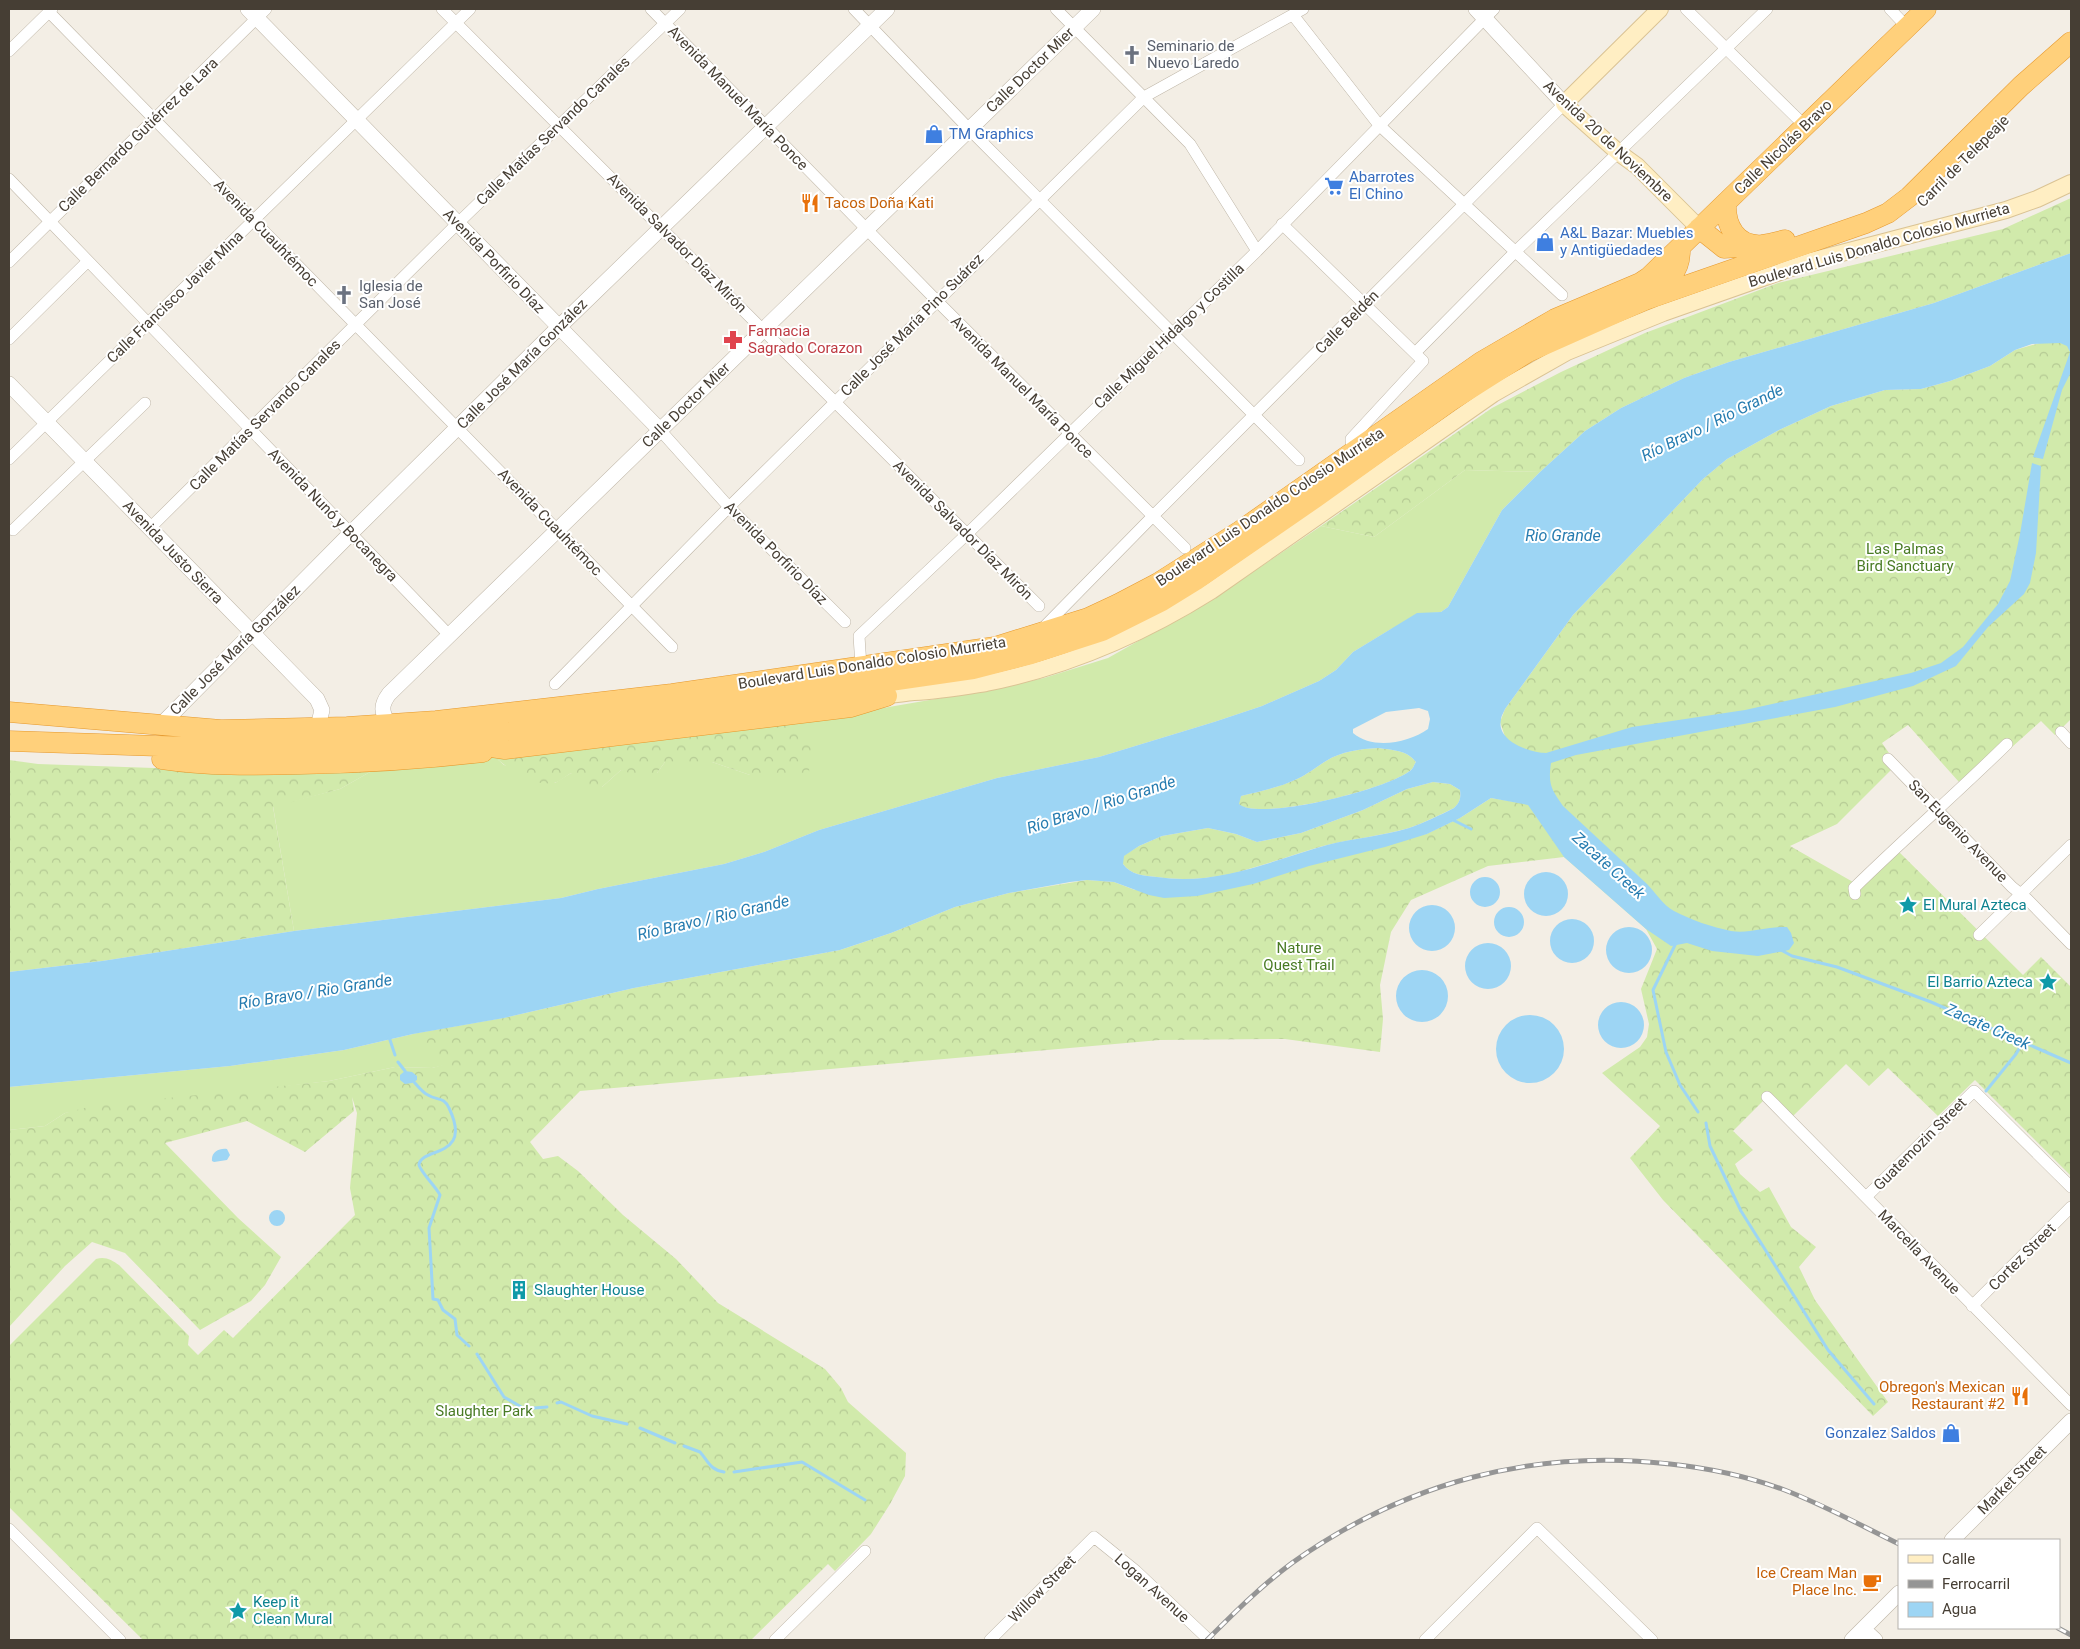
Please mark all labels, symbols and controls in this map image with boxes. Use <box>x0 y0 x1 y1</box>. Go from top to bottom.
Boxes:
street label: Avenida Manuel María Ponce <box>664 22 812 174</box>
street label: Calle Doctor Mier <box>982 24 1078 116</box>
place label: Seminario de Nuevo Laredo <box>1147 37 1239 72</box>
church icon: Seminario de Nuevo Laredo <box>1121 44 1143 66</box>
street label: Calle Matías Servando Canales <box>472 53 634 209</box>
street label: Calle Bernardo Gutiérrez de Lara <box>54 54 222 216</box>
street label: Avenida 20 de Noviembre <box>1540 76 1676 206</box>
street label: Calle Nicolás Bravo <box>1730 96 1836 198</box>
street label: Carril de Telepeaje <box>1913 111 2013 211</box>
shop icon: TM Graphics <box>923 123 945 145</box>
place label: TM Graphics <box>949 125 1034 143</box>
place label: Abarrotes El Chino <box>1349 168 1415 203</box>
street label: Avenida Salvador Díaz Mirón <box>603 169 751 317</box>
supermarket icon: Abarrotes El Chino <box>1323 175 1345 197</box>
street label: Avenida Cuauhtémoc <box>210 176 322 290</box>
restaurant icon: Tacos Doña Kati <box>799 192 821 214</box>
place label: Tacos Doña Kati <box>825 194 934 212</box>
street label: Boulevard Luis Donaldo Colosio Murrieta <box>1746 199 2012 291</box>
street label: Avenida Porfirio Díaz <box>439 205 549 317</box>
place label: A&L Bazar: Muebles y Antigüedades <box>1560 224 1694 259</box>
street label: Calle Francisco Javier Mina <box>103 227 247 367</box>
shop icon: A&L Bazar: Muebles y Antigüedades <box>1534 231 1556 253</box>
street label: Calle José María Pino Suárez <box>837 250 987 400</box>
street label: Calle Miguel Hidalgo y Costilla <box>1090 259 1248 413</box>
place label: Iglesia de San José <box>359 277 423 312</box>
church icon: Iglesia de San José <box>333 284 355 306</box>
street label: Calle Beldén <box>1311 286 1383 358</box>
street label: Calle José María González <box>453 295 591 433</box>
street label: Avenida Manuel María Ponce <box>947 312 1097 462</box>
place label: Farmacia Sagrado Corazon <box>748 322 863 357</box>
pharmacy icon: Farmacia Sagrado Corazon <box>722 329 744 351</box>
street label: Calle Matías Servando Canales <box>186 336 344 494</box>
street label: Calle Doctor Mier <box>638 359 734 451</box>
water label: Río Bravo / Rio Grande <box>1638 380 1786 465</box>
street label: Boulevard Luis Donaldo Colosio Murrieta <box>1153 424 1387 590</box>
street label: Avenida Nunó y Bocanegra <box>264 444 402 586</box>
street label: Avenida Salvador Díaz Mirón <box>889 456 1037 604</box>
street label: Avenida Cuauhtémoc <box>494 465 606 579</box>
street label: Avenida Justo Sierra <box>119 497 227 607</box>
street label: Avenida Porfirio Díaz <box>721 498 831 608</box>
water label: Rio Grande <box>1525 526 1601 545</box>
park label: Las Palmas Bird Sanctuary <box>1857 540 1953 575</box>
street label: Calle José María González <box>166 581 304 719</box>
street label: Boulevard Luis Donaldo Colosio Murrieta <box>737 633 1007 693</box>
water label: Río Bravo / Rio Grande <box>1024 771 1178 838</box>
street label: San Eugenio Avenue <box>1905 776 2012 886</box>
water label: Zacate Creek <box>1568 827 1650 904</box>
water label: Río Bravo / Rio Grande <box>635 891 791 944</box>
place icon: El Mural Azteca <box>1897 894 1919 916</box>
place label: El Mural Azteca <box>1923 896 2027 914</box>
park label: Nature Quest Trail <box>1263 939 1335 974</box>
water label: Río Bravo / Rio Grande <box>237 970 393 1013</box>
place icon: El Barrio Azteca <box>2037 971 2059 993</box>
place label: El Barrio Azteca <box>1927 973 2033 991</box>
water label: Zacate Creek <box>1941 999 2034 1054</box>
street label: Guatemozin Street <box>1870 1094 1970 1194</box>
street label: Marcella Avenue <box>1874 1206 1964 1298</box>
street label: Cortez Street <box>1985 1220 2059 1294</box>
building icon: Slaughter House <box>508 1279 530 1301</box>
place label: Slaughter House <box>534 1281 645 1299</box>
place label: Obregon's Mexican Restaurant #2 <box>1879 1378 2005 1413</box>
restaurant icon: Obregon's Mexican Restaurant #2 <box>2009 1385 2031 1407</box>
park label: Slaughter Park <box>435 1402 533 1420</box>
shop icon: Gonzalez Saldos <box>1940 1422 1962 1444</box>
place label: Gonzalez Saldos <box>1825 1424 1936 1442</box>
street label: Market Street <box>1974 1442 2050 1518</box>
legend <box>1898 1539 2060 1629</box>
street label: Logan Avenue <box>1111 1550 1193 1626</box>
text: Calle <box>1942 1550 1975 1568</box>
street label: Willow Street <box>1005 1552 1079 1626</box>
place label: Ice Cream Man Place Inc. <box>1756 1564 1857 1599</box>
cafe icon: Ice Cream Man Place Inc. <box>1861 1571 1883 1593</box>
text: Ferrocarril <box>1942 1575 2010 1593</box>
place label: Keep it Clean Mural <box>253 1593 333 1628</box>
place icon: Keep it Clean Mural <box>227 1600 249 1622</box>
text: Agua <box>1942 1600 1977 1618</box>

